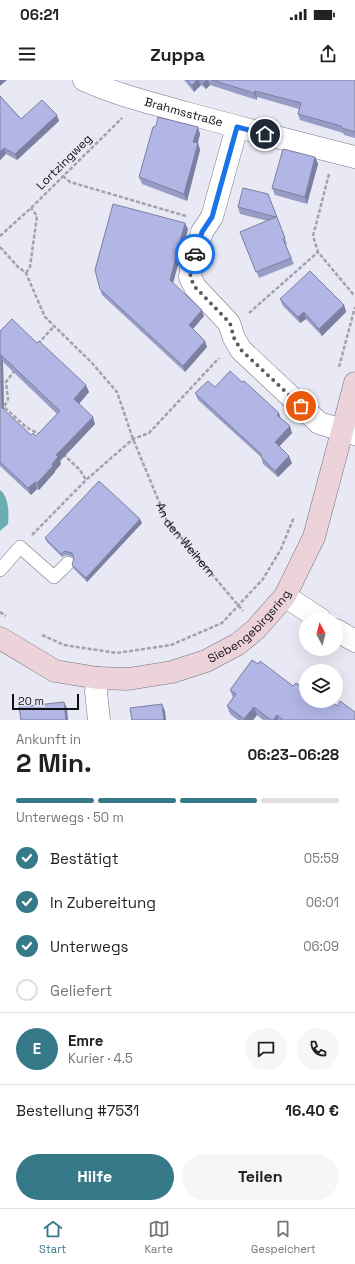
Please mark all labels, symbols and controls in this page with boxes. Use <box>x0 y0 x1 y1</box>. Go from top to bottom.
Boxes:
text: 06:21 <box>20 5 59 24</box>
icon: menu <box>16 43 38 65</box>
text: Zuppa <box>150 43 205 66</box>
icon: share <box>317 43 339 65</box>
street label: Brahmsstraße <box>143 94 225 131</box>
pin <box>248 117 282 151</box>
icon: home <box>254 123 276 145</box>
street label: Lortzingweg <box>33 131 95 193</box>
courier <box>175 234 215 274</box>
icon: car <box>184 243 206 265</box>
pin <box>284 389 318 423</box>
icon: bag <box>290 395 312 417</box>
street label: An den Weihern <box>152 500 219 580</box>
street label: Siebengebirgsring <box>205 588 295 667</box>
north arrow <box>299 612 343 656</box>
map controls <box>299 612 343 708</box>
button: layers <box>299 664 343 708</box>
scale bar <box>12 692 79 711</box>
text: 20 m <box>18 694 44 708</box>
text: Ankunft in <box>16 731 81 748</box>
text: 06:23–06:28 <box>247 745 339 764</box>
text: 2 Min. <box>16 746 92 780</box>
text: Unterwegs · 50 m <box>16 809 124 826</box>
icon: check <box>16 847 38 869</box>
text: Bestätigt <box>50 849 119 868</box>
text: 05:59 <box>304 850 339 867</box>
icon: check <box>16 891 38 913</box>
text: In Zubereitung <box>50 893 156 912</box>
text: 06:01 <box>306 894 339 911</box>
icon: check <box>16 935 38 957</box>
text: Unterwegs <box>50 937 128 956</box>
text: 06:09 <box>303 938 339 955</box>
text: Geliefert <box>50 981 112 1000</box>
button: chat <box>245 1028 287 1070</box>
button: phone <box>297 1028 339 1070</box>
text: Emre <box>68 1031 103 1050</box>
text: E <box>33 1039 41 1058</box>
text: Kurier · 4.5 <box>68 1050 133 1067</box>
text: Bestellung #7531 <box>16 1101 139 1120</box>
text: 16.40 € <box>285 1101 339 1120</box>
button: Hilfe <box>16 1154 174 1200</box>
button: Teilen <box>182 1154 339 1200</box>
tab: Start <box>39 1218 66 1256</box>
tab: Karte <box>144 1218 173 1256</box>
tab: Gespeichert <box>251 1218 316 1256</box>

